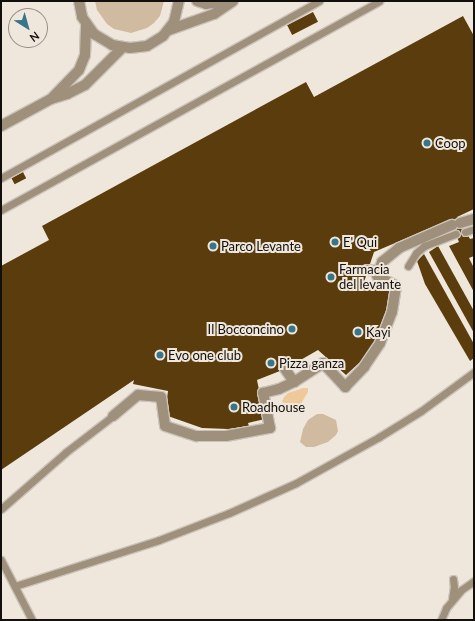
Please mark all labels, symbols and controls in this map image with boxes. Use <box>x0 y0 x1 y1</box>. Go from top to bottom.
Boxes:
north arrow <box>8 8 48 48</box>
text: N <box>28 29 42 45</box>
place label: Coop <box>435 135 466 151</box>
marker: Coop <box>422 138 432 148</box>
place label: E' Qui <box>343 234 377 250</box>
marker: E' Qui <box>330 237 340 247</box>
place label: Parco Levante <box>221 238 301 254</box>
marker: Parco Levante <box>208 241 218 251</box>
place label: Farmacia del levante <box>339 262 401 293</box>
marker: Farmacia del levante <box>326 272 336 282</box>
place label: Il Bocconcino <box>208 321 284 337</box>
marker: Il Bocconcino <box>287 324 297 334</box>
place label: Kayi <box>366 324 391 340</box>
marker: Kayi <box>353 327 363 337</box>
place label: Evo one club <box>168 347 241 363</box>
marker: Evo one club <box>155 350 165 360</box>
place label: Pizza ganza <box>279 355 344 371</box>
marker: Pizza ganza <box>266 358 276 368</box>
place label: Roadhouse <box>242 399 305 415</box>
marker: Roadhouse <box>229 402 239 412</box>

